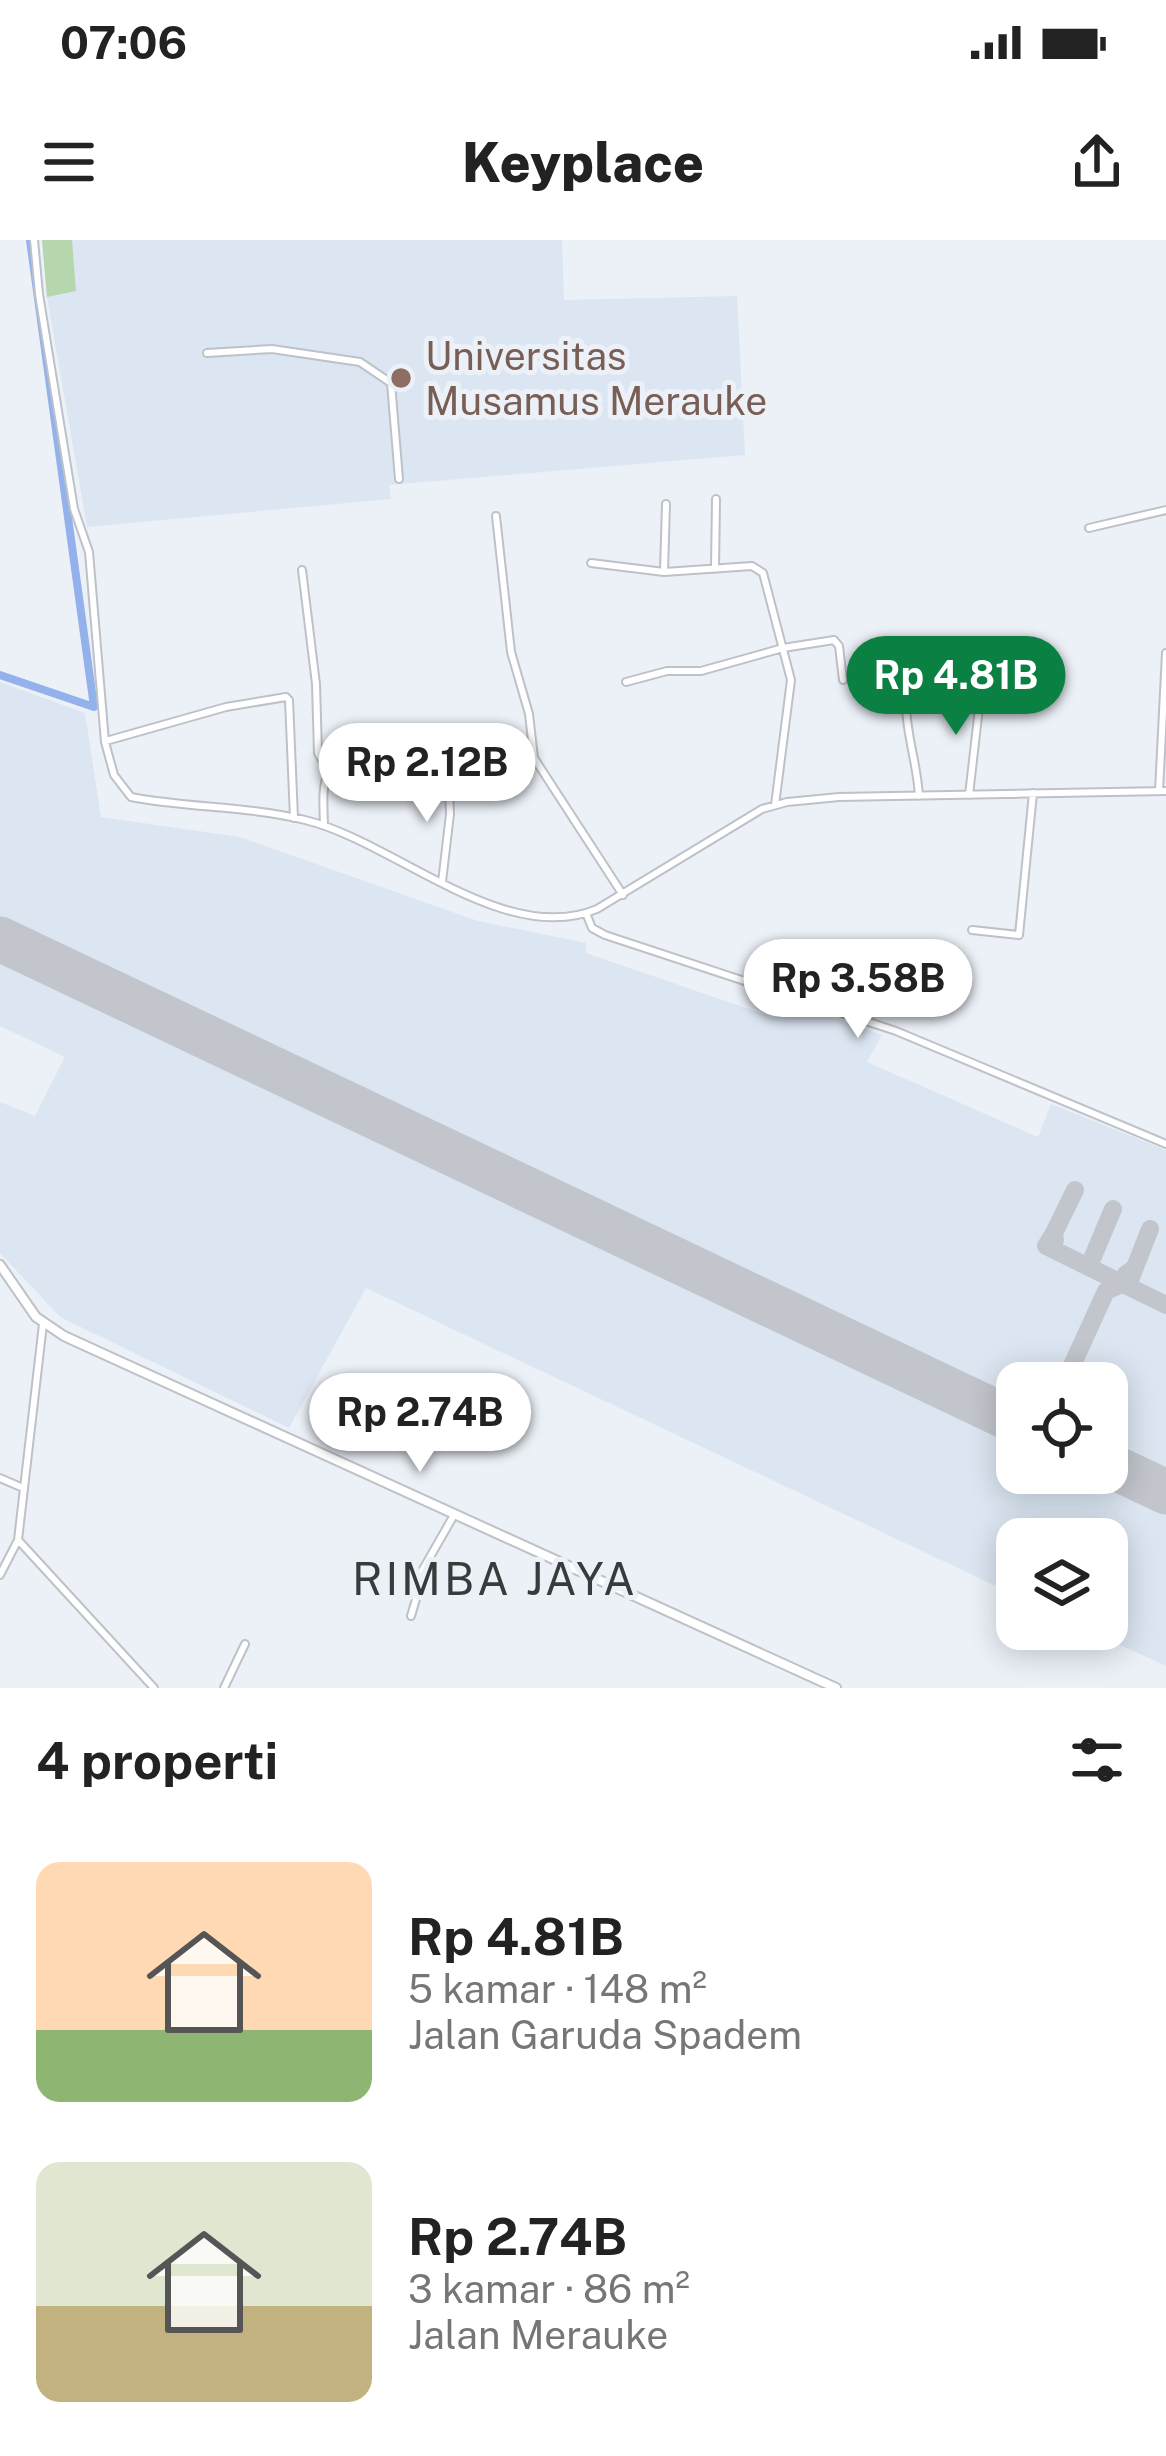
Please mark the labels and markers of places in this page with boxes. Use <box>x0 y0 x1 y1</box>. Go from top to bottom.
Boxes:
place label: Universitas Musamus Merauke <box>425 333 767 424</box>
marker: Universitas Musamus Merauke <box>388 365 414 391</box>
pin: Rp 4.81B <box>832 636 1080 738</box>
pin: Rp 2.12B <box>303 723 551 825</box>
pin: Rp 3.58B <box>734 939 982 1041</box>
pin: Rp 2.74B <box>296 1373 544 1475</box>

